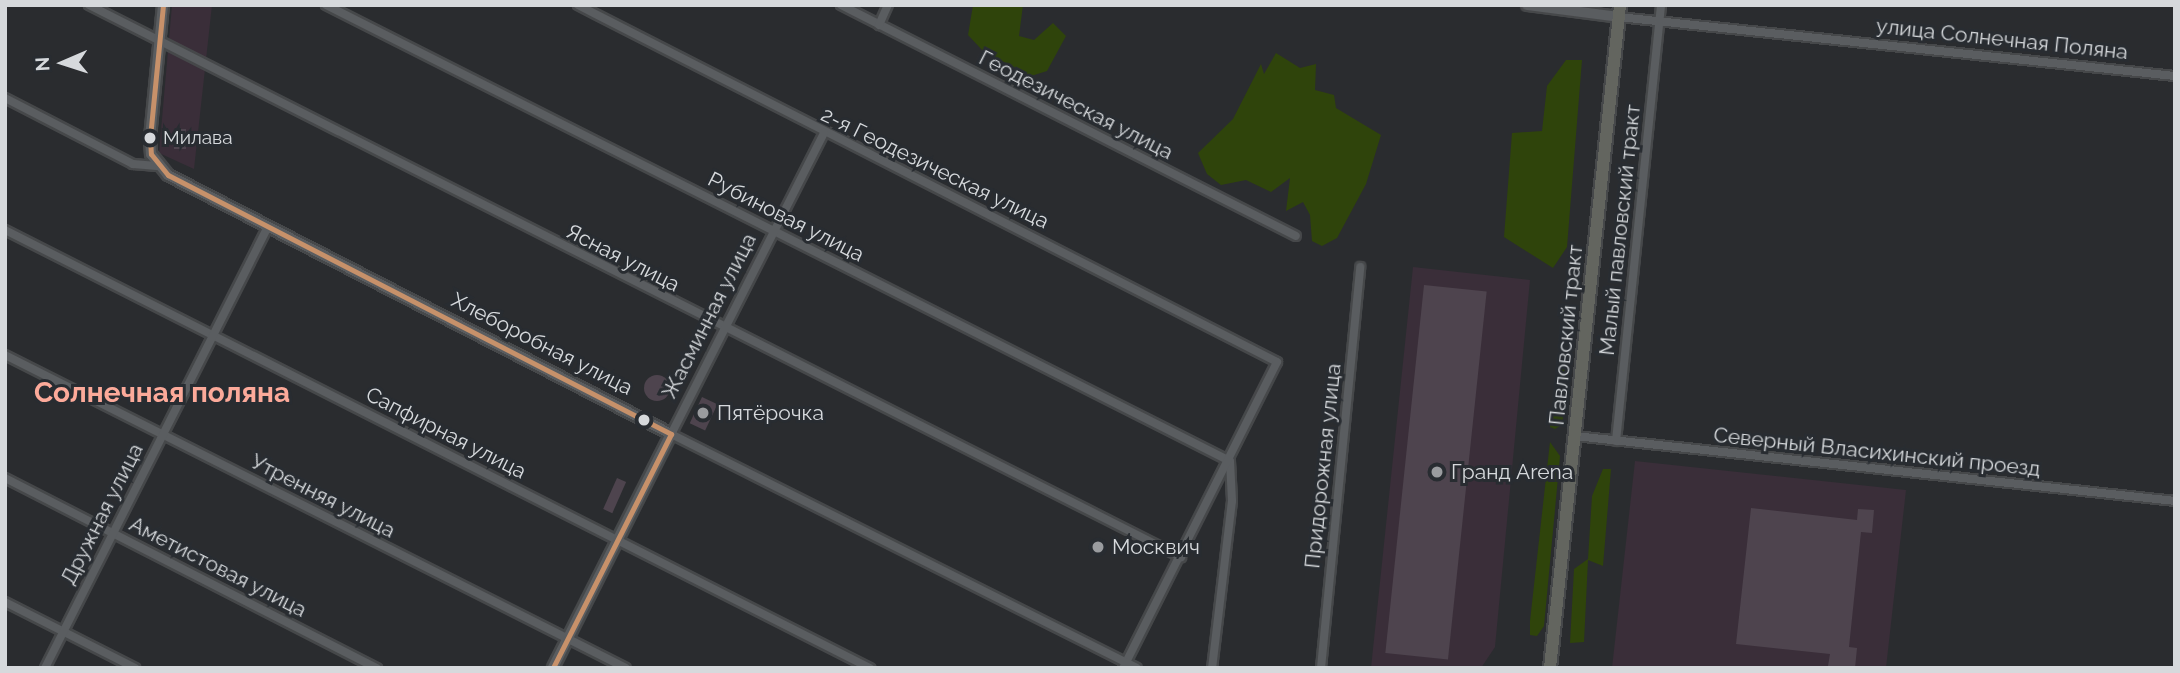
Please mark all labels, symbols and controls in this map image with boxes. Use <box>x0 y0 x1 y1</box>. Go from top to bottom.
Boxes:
street label: улица Солнечная Поляна <box>1875 13 2129 65</box>
north arrow <box>28 28 98 98</box>
street label: Геодезическая улица <box>975 45 1177 165</box>
text: N <box>31 56 53 72</box>
street label: 2-я Геодезическая улица <box>817 102 1053 234</box>
street label: Малый павловский тракт <box>1594 103 1646 357</box>
place label: Милава <box>163 127 233 149</box>
marker: Милава <box>143 131 157 145</box>
street label: Рубиновая улица <box>703 167 869 267</box>
street label: Ясная улица <box>562 219 684 297</box>
street label: Жасминная улица <box>656 229 762 403</box>
street label: Павловский тракт <box>1544 243 1588 427</box>
street label: Хлеборобная улица <box>447 287 637 401</box>
street label: Придорожная улица <box>1300 362 1346 570</box>
district label: Солнечная поляна <box>34 376 290 410</box>
street label: Сапфирная улица <box>361 382 531 484</box>
place label: Пятёрочка <box>717 400 824 426</box>
marker: Пятёрочка <box>695 405 711 421</box>
unlabelled marker <box>637 413 651 427</box>
street label: Северный Власихинский проезд <box>1712 422 2042 482</box>
street label: Дружная улица <box>55 439 149 589</box>
street label: Утренняя улица <box>246 449 400 543</box>
place label: Гранд Arena <box>1451 459 1573 485</box>
marker: Гранд Arena <box>1429 464 1445 480</box>
street label: Аметистовая улица <box>125 511 311 623</box>
place label: Москвич <box>1112 534 1200 560</box>
marker: Москвич <box>1090 539 1106 555</box>

